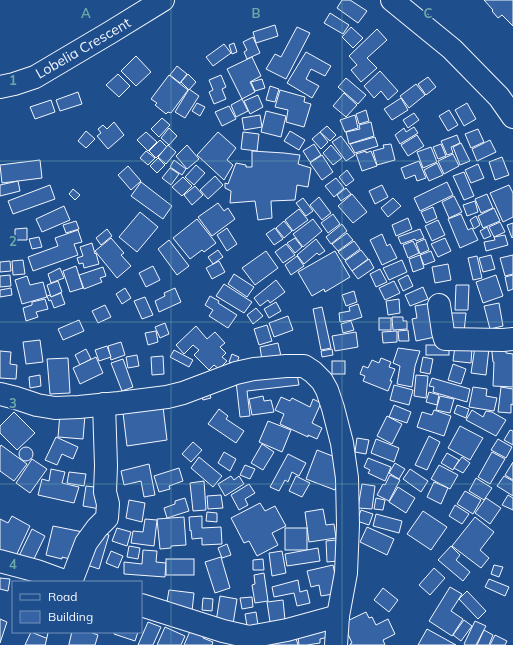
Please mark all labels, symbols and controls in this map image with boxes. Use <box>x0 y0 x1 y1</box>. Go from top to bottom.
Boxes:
text: A <box>81 5 91 21</box>
text: B <box>252 5 261 21</box>
text: C <box>424 5 433 21</box>
street label: Lobelia Crescent <box>32 13 134 83</box>
text: 1 <box>9 72 17 88</box>
text: 2 <box>9 233 17 249</box>
text: 3 <box>9 395 17 411</box>
text: 4 <box>9 556 17 572</box>
legend <box>12 581 142 633</box>
text: Road <box>48 589 77 604</box>
text: Building <box>48 609 93 624</box>

